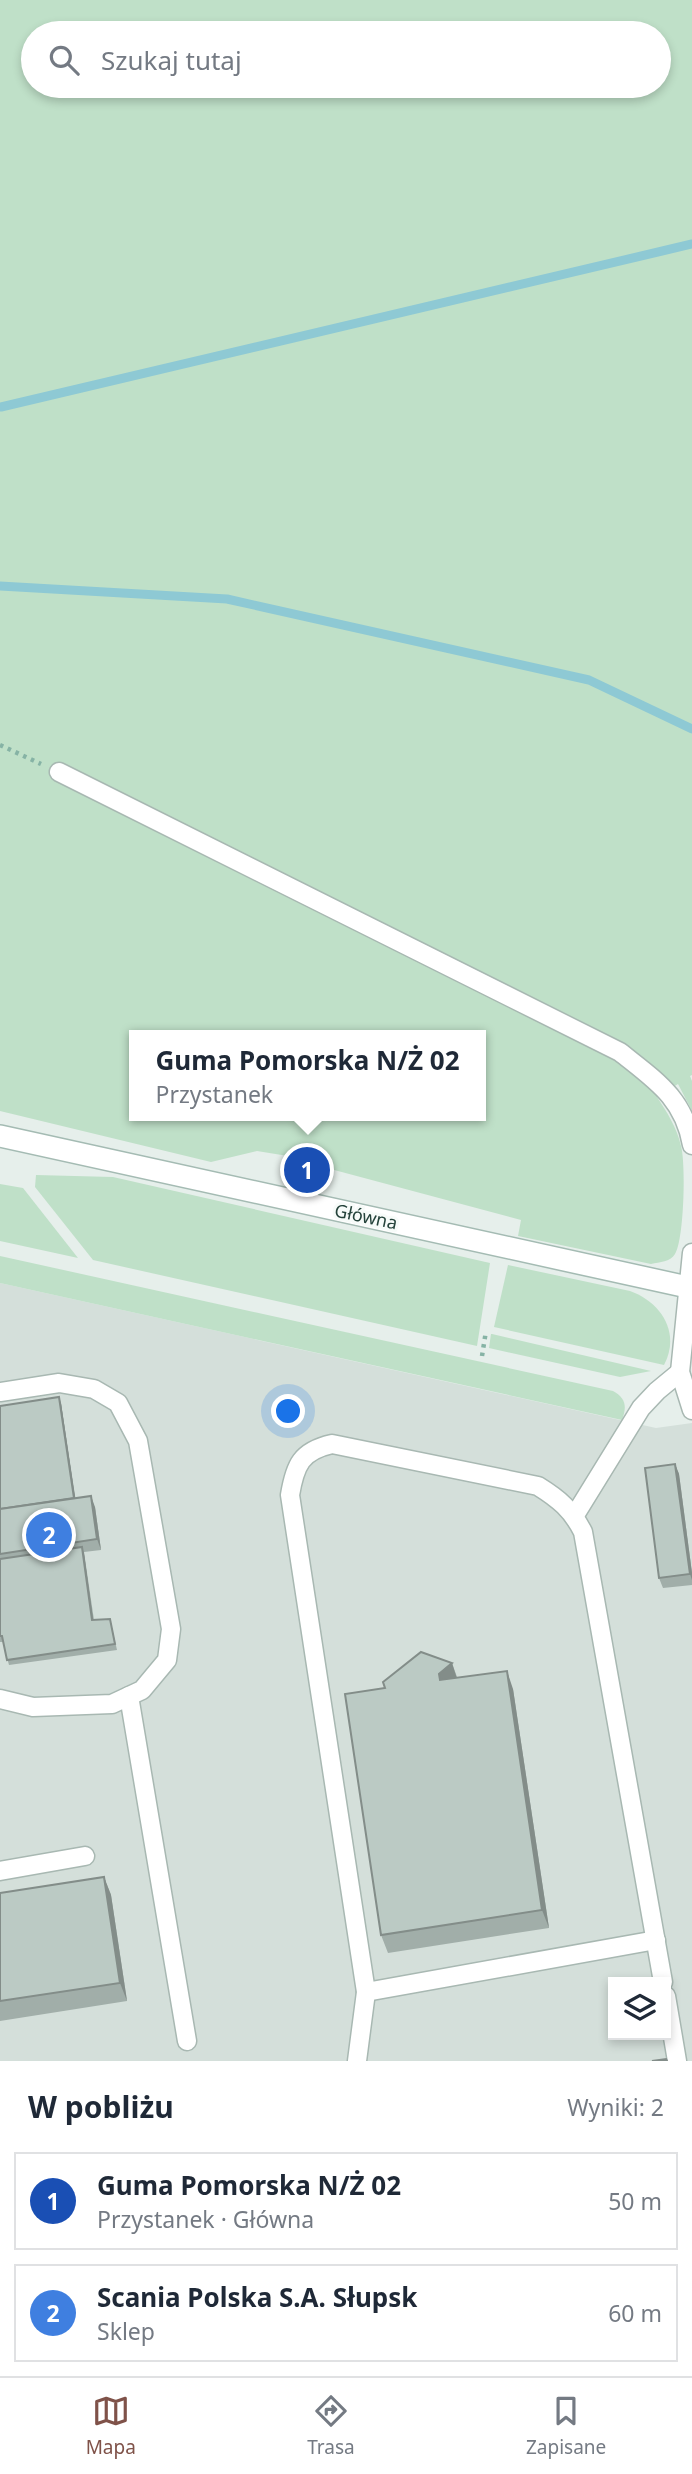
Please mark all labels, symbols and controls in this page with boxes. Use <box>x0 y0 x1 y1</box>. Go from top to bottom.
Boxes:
search box <box>21 21 671 98</box>
icon: search <box>45 41 83 79</box>
text: Szukaj tutaj <box>101 42 242 78</box>
popup <box>129 1030 486 1121</box>
text: Guma Pomorska N/Ż 02 <box>155 1042 460 1078</box>
text: Przystanek <box>155 1078 273 1110</box>
pin: 1 <box>284 1144 330 1196</box>
street label: Główna <box>333 1198 400 1234</box>
your location <box>271 1394 305 1428</box>
pin: 2 <box>26 1509 72 1561</box>
map controls <box>608 1977 671 2040</box>
button: layers <box>608 1977 671 2040</box>
text: W pobliżu <box>28 2086 174 2127</box>
text: Wyniki: 2 <box>567 2091 664 2123</box>
text: Guma Pomorska N/Ż 02 <box>97 2167 401 2203</box>
text: 1 <box>46 2185 60 2217</box>
text: 50 m <box>608 2185 662 2217</box>
text: Przystanek · Główna <box>97 2203 314 2235</box>
text: Scania Polska S.A. Słupsk <box>97 2279 417 2315</box>
text: 2 <box>46 2297 60 2329</box>
text: 60 m <box>608 2297 662 2329</box>
text: Sklep <box>97 2315 155 2347</box>
tab: Mapa <box>86 2392 136 2460</box>
tab: Trasa <box>307 2392 355 2460</box>
tab: Zapisane <box>526 2392 606 2460</box>

